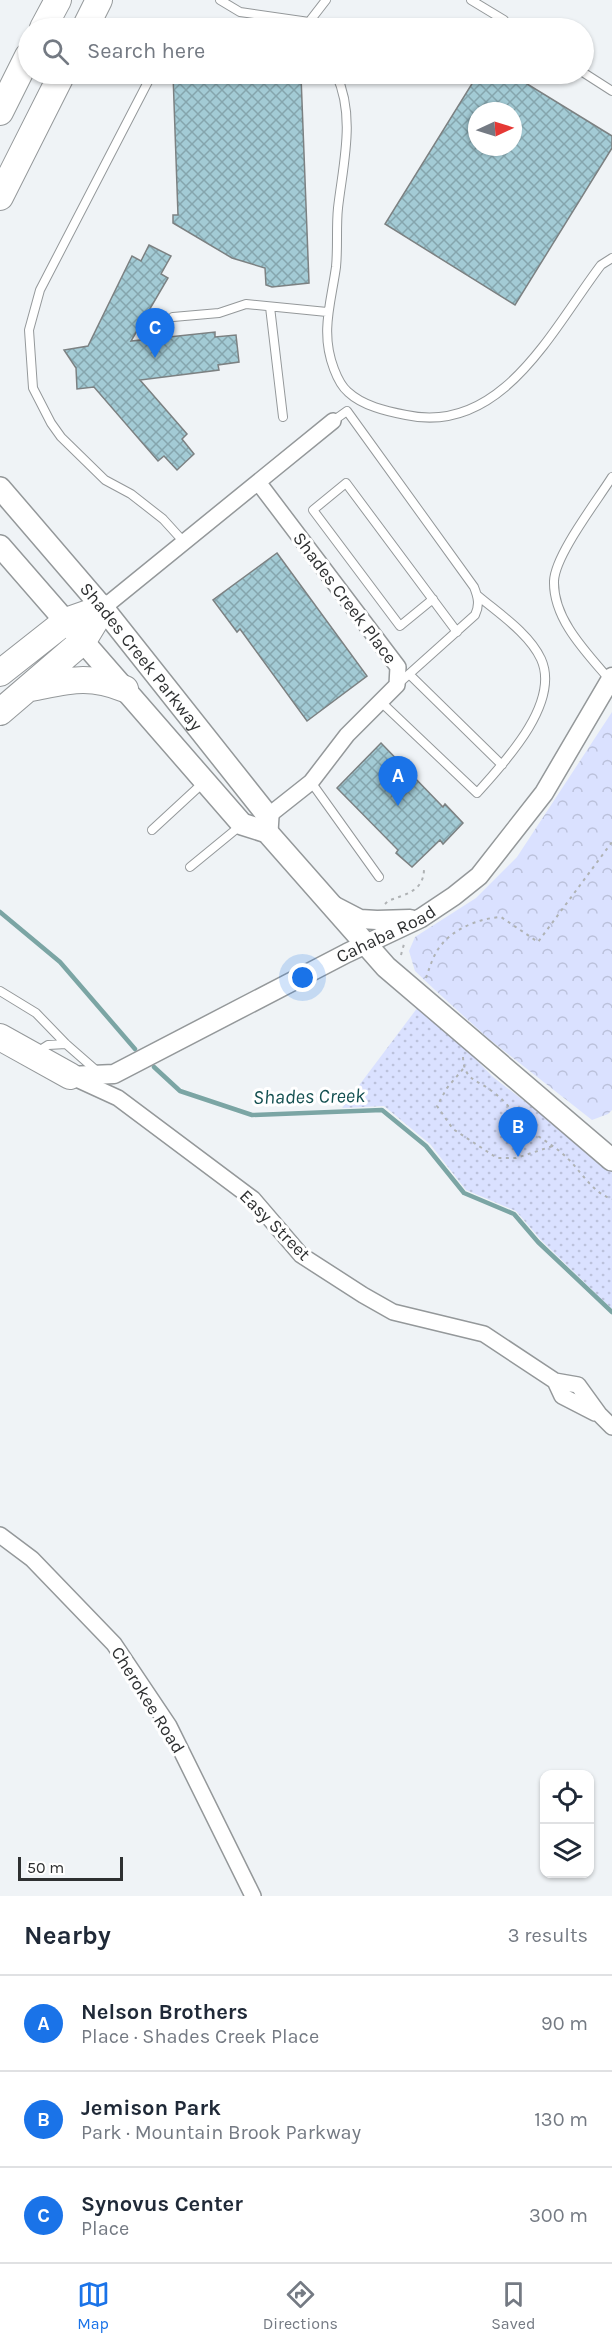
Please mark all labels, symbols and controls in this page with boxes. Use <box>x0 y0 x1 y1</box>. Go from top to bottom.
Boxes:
search box <box>18 18 594 84</box>
icon: search <box>39 35 72 68</box>
text: Search here <box>87 38 205 64</box>
north arrow <box>468 102 522 156</box>
pin: C <box>136 308 174 358</box>
street label: Shades Creek Place <box>288 528 402 668</box>
street label: Shades Creek Parkway <box>75 578 208 736</box>
pin: A <box>378 756 418 806</box>
street label: Cahaba Road <box>332 900 440 968</box>
your location <box>288 963 317 992</box>
water label: Shades Creek <box>253 1084 366 1109</box>
pin: B <box>498 1108 538 1157</box>
street label: Easy Street <box>235 1185 315 1265</box>
street label: Cherokee Road <box>106 1643 190 1757</box>
map controls <box>540 1770 594 1878</box>
button: locate <box>540 1770 594 1824</box>
button: layers <box>540 1824 594 1878</box>
scale bar <box>18 1854 123 1882</box>
text: 50 m <box>27 1858 64 1877</box>
text: Nearby <box>24 1920 111 1951</box>
text: 3 results <box>508 1924 588 1947</box>
text: Nelson Brothers <box>81 1999 248 2025</box>
text: A <box>37 2012 50 2035</box>
text: 90 m <box>541 2012 588 2035</box>
text: Place · Shades Creek Place <box>81 2025 319 2048</box>
text: Jemison Park <box>81 2095 221 2121</box>
text: B <box>37 2108 50 2131</box>
text: 130 m <box>534 2108 588 2131</box>
text: Park · Mountain Brook Parkway <box>81 2121 361 2144</box>
text: Synovus Center <box>81 2191 243 2217</box>
text: C <box>37 2204 50 2227</box>
text: 300 m <box>529 2204 588 2227</box>
text: Place <box>81 2217 129 2240</box>
tab: Map <box>77 2278 110 2333</box>
tab: Directions <box>263 2278 338 2333</box>
tab: Saved <box>491 2278 535 2333</box>

